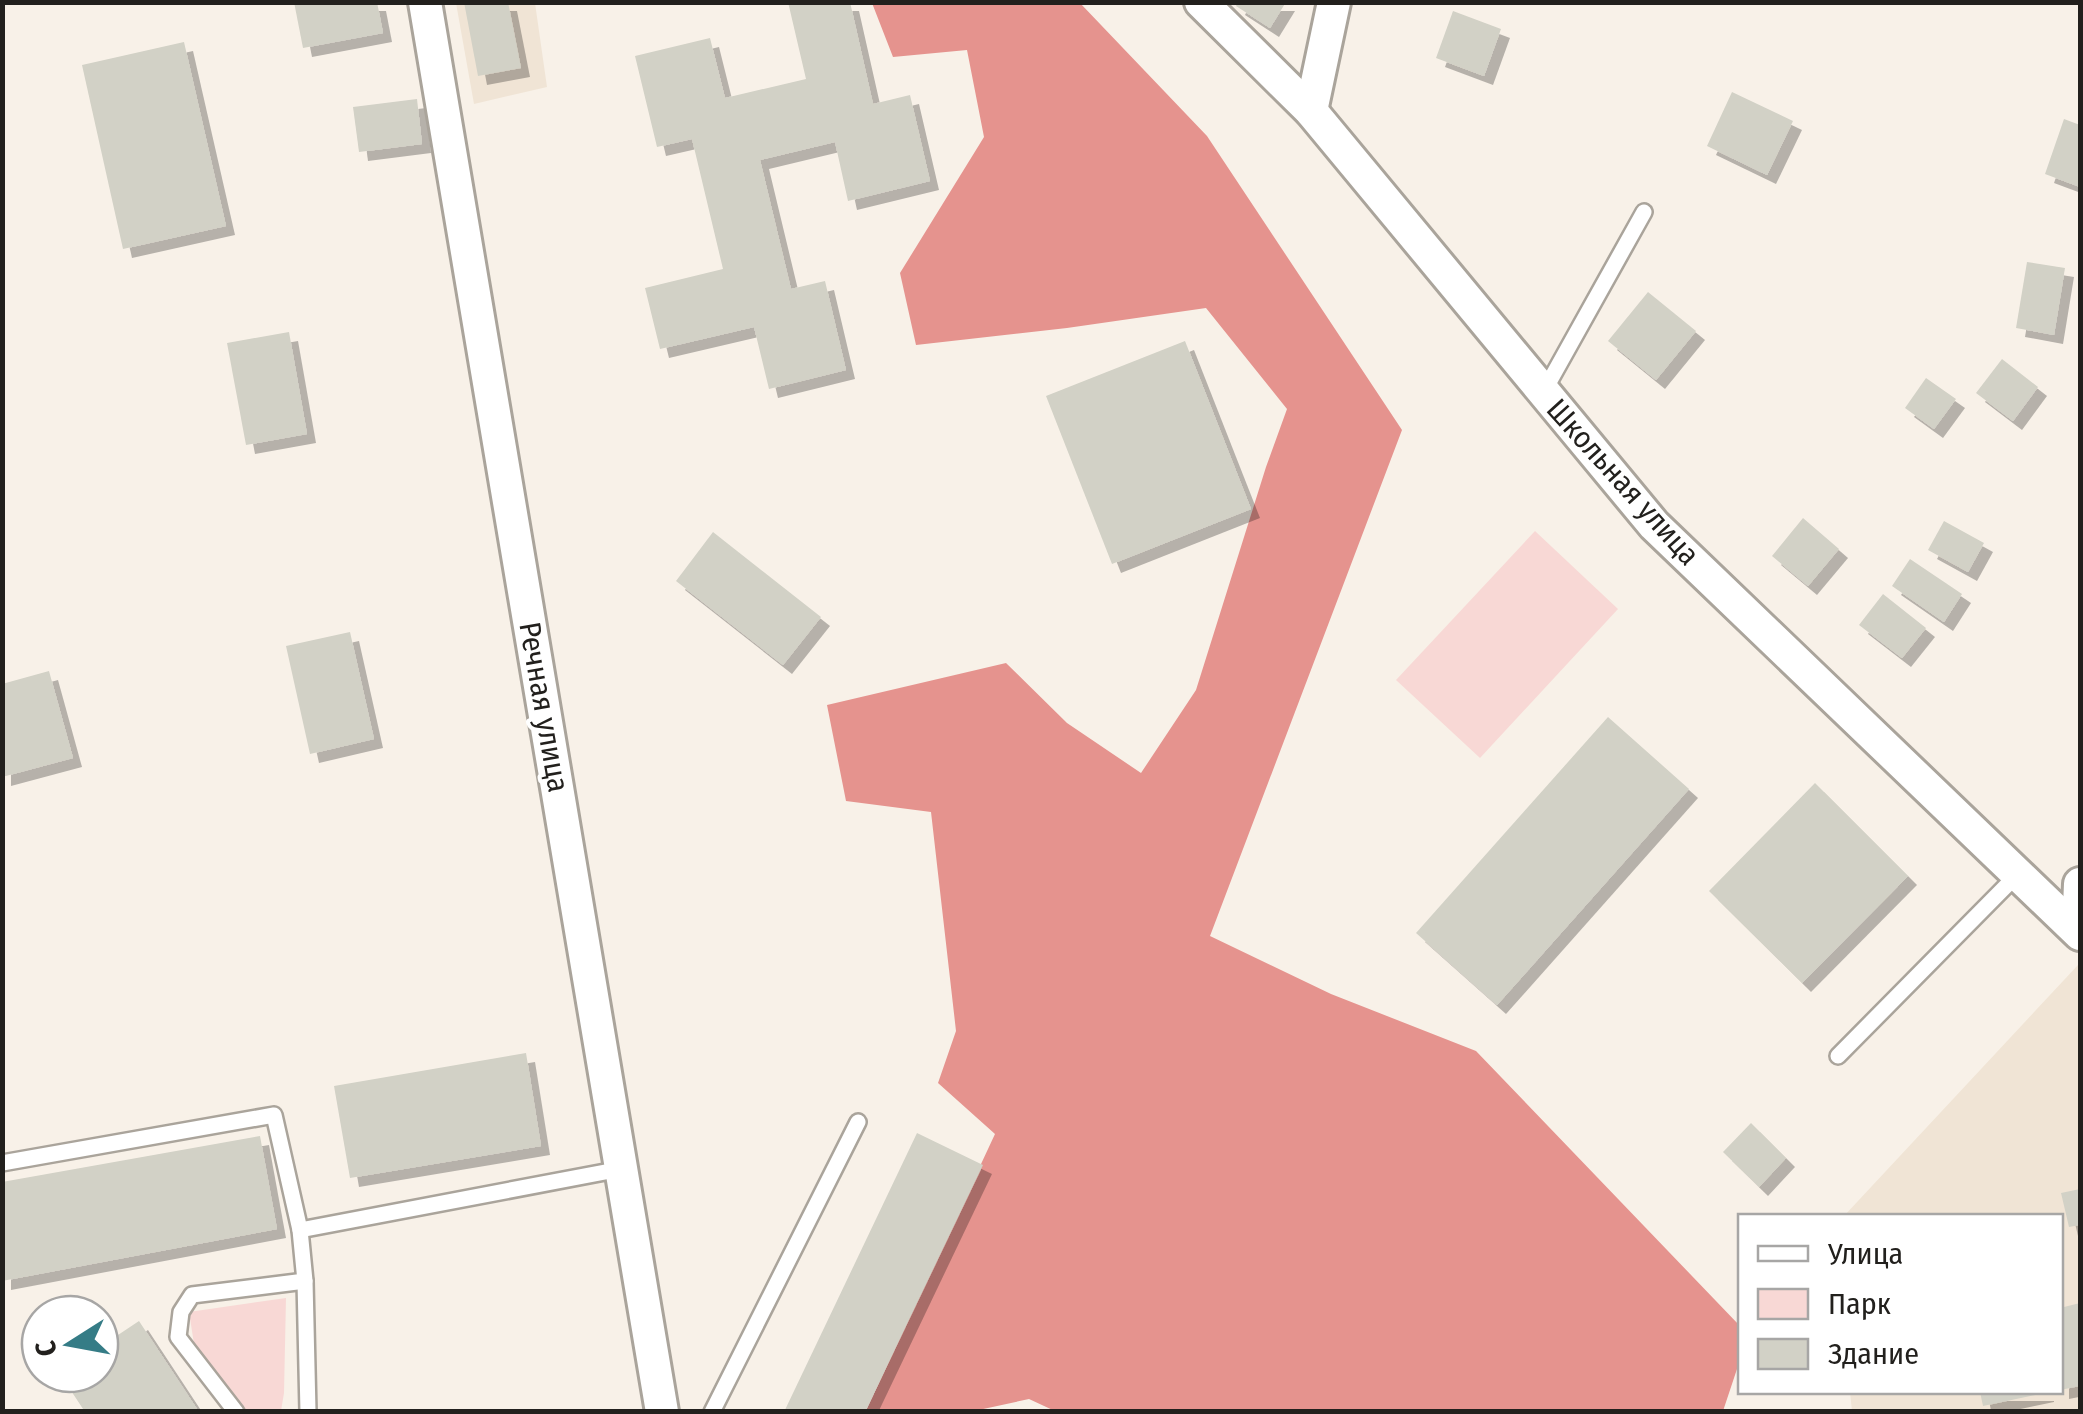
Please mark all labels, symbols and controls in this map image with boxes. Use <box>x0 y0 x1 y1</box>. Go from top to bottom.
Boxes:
street label: Школьная улица <box>1539 392 1707 572</box>
street label: Речная улица <box>511 619 577 795</box>
legend <box>1738 1214 2063 1394</box>
text: Улица <box>1827 1236 1903 1272</box>
text: Парк <box>1828 1286 1891 1322</box>
north arrow <box>20 1294 120 1394</box>
text: Здание <box>1828 1336 1919 1372</box>
text: С <box>28 1338 64 1359</box>

